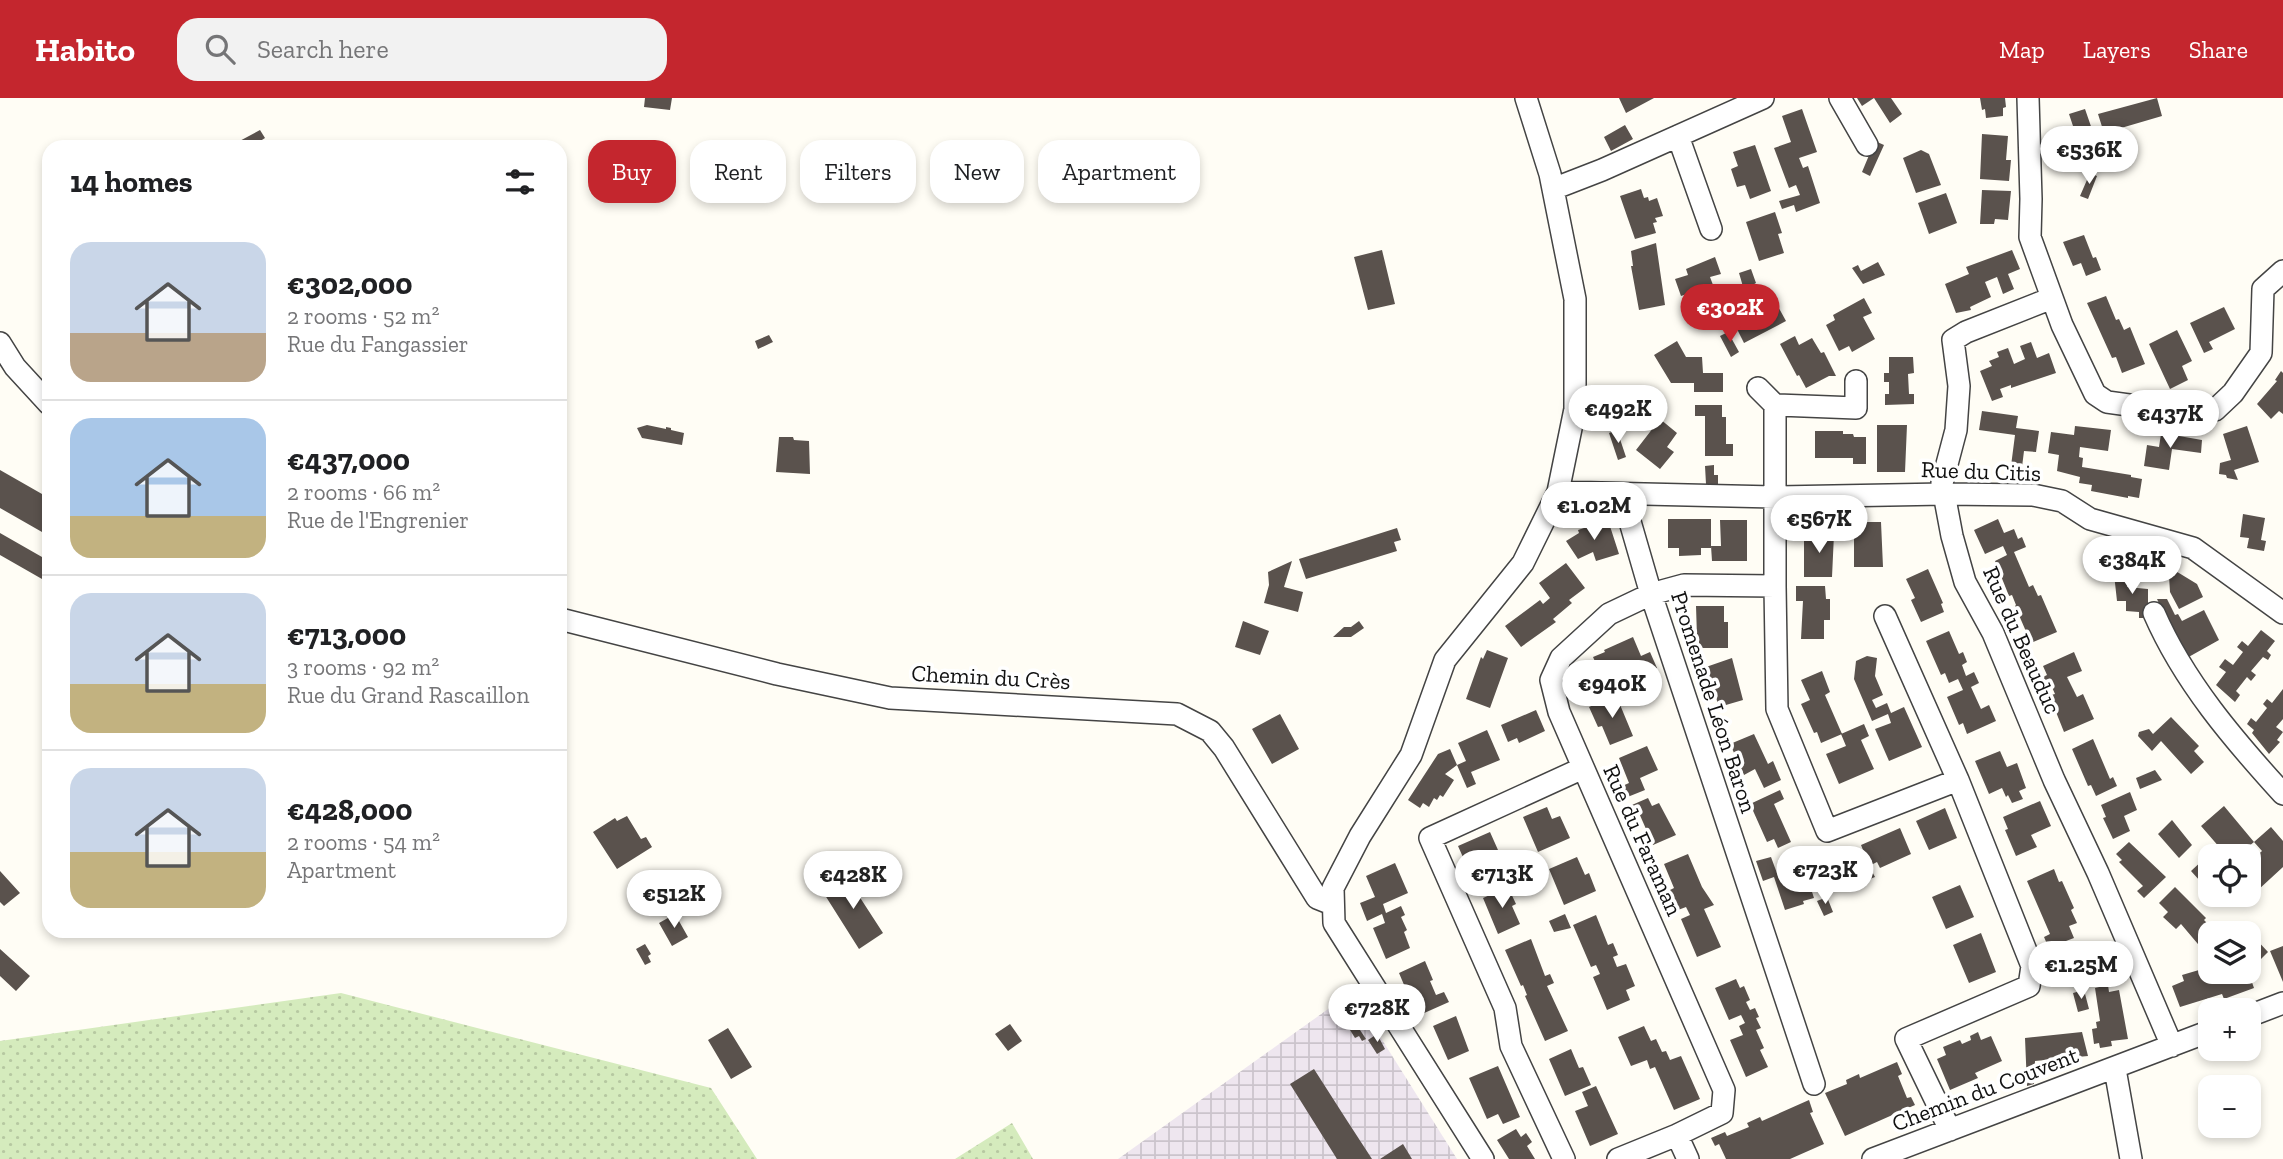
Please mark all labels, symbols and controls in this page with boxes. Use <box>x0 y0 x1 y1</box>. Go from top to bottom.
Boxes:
search box <box>177 18 667 81</box>
text: Habito <box>35 30 135 69</box>
icon: search <box>201 30 239 68</box>
text: Search here <box>257 33 389 65</box>
text: Map <box>1999 35 2045 64</box>
text: Layers <box>2083 35 2151 64</box>
text: Share <box>2189 35 2248 64</box>
pin: €536K <box>2040 126 2138 186</box>
text: €536K <box>2056 135 2122 163</box>
chip: Buy <box>588 140 676 203</box>
chip: Rent <box>690 140 786 203</box>
chip: Filters <box>800 140 916 203</box>
chip: New <box>930 140 1024 203</box>
chip: Apartment <box>1038 140 1200 203</box>
icon: filters <box>501 163 539 201</box>
text: 14 homes <box>70 164 193 200</box>
text: €302,000 <box>287 266 413 302</box>
icon: home <box>126 270 210 354</box>
pin: €302K <box>1681 285 1779 344</box>
text: €302K <box>1697 293 1763 321</box>
text: 2 rooms · 52 m² <box>287 302 439 330</box>
text: Rue du Fangassier <box>287 330 468 358</box>
pin: €492K <box>1569 386 1667 445</box>
pin: €437K <box>2121 390 2219 450</box>
text: €492K <box>1585 394 1651 422</box>
text: €437K <box>2137 399 2203 427</box>
text: €437,000 <box>287 442 410 478</box>
icon: home <box>126 446 210 530</box>
street label: Rue du Citis <box>1920 455 2042 487</box>
text: 2 rooms · 66 m² <box>287 478 440 506</box>
pin: €1.02M <box>1537 482 1651 542</box>
text: €1.02M <box>1557 491 1631 519</box>
pin: €567K <box>1770 496 1868 555</box>
text: €567K <box>1787 504 1851 532</box>
text: Rue de l'Engrenier <box>287 506 469 534</box>
pin: €384K <box>2083 536 2181 596</box>
text: €384K <box>2099 545 2165 573</box>
street label: Rue du Beauduc <box>1977 562 2067 718</box>
street label: Promenade Léon Baron <box>1665 588 1763 816</box>
text: €713,000 <box>287 617 406 653</box>
icon: home <box>126 621 210 705</box>
text: 3 rooms · 92 m² <box>287 653 439 681</box>
street label: Chemin du Crès <box>911 659 1071 695</box>
pin: €940K <box>1563 660 1661 720</box>
text: €940K <box>1578 669 1646 697</box>
text: Rue du Grand Rascaillon <box>287 681 529 709</box>
street label: Rue du Faraman <box>1597 760 1689 920</box>
text: €428,000 <box>287 792 413 828</box>
icon: home <box>126 796 210 880</box>
text: 2 rooms · 54 m² <box>287 828 440 856</box>
map controls <box>2198 844 2261 1138</box>
button: locate <box>2198 844 2261 907</box>
pin: €723K <box>1776 846 1874 906</box>
pin: €713K <box>1453 850 1551 910</box>
pin: €428K <box>804 852 902 911</box>
text: €723K <box>1792 855 1858 883</box>
text: Apartment <box>287 856 396 884</box>
text: €713K <box>1471 859 1533 887</box>
text: €428K <box>820 860 886 888</box>
pin: €512K <box>625 870 723 930</box>
text: €512K <box>643 879 705 907</box>
button: layers <box>2198 921 2261 984</box>
pin: €1.25M <box>2024 942 2138 1001</box>
text: €1.25M <box>2044 950 2118 978</box>
pin: €728K <box>1328 984 1426 1044</box>
text: €728K <box>1344 993 1410 1021</box>
button: + <box>2198 998 2261 1061</box>
street label: Chemin du Couvent <box>1888 1040 2082 1137</box>
button: − <box>2198 1075 2261 1138</box>

